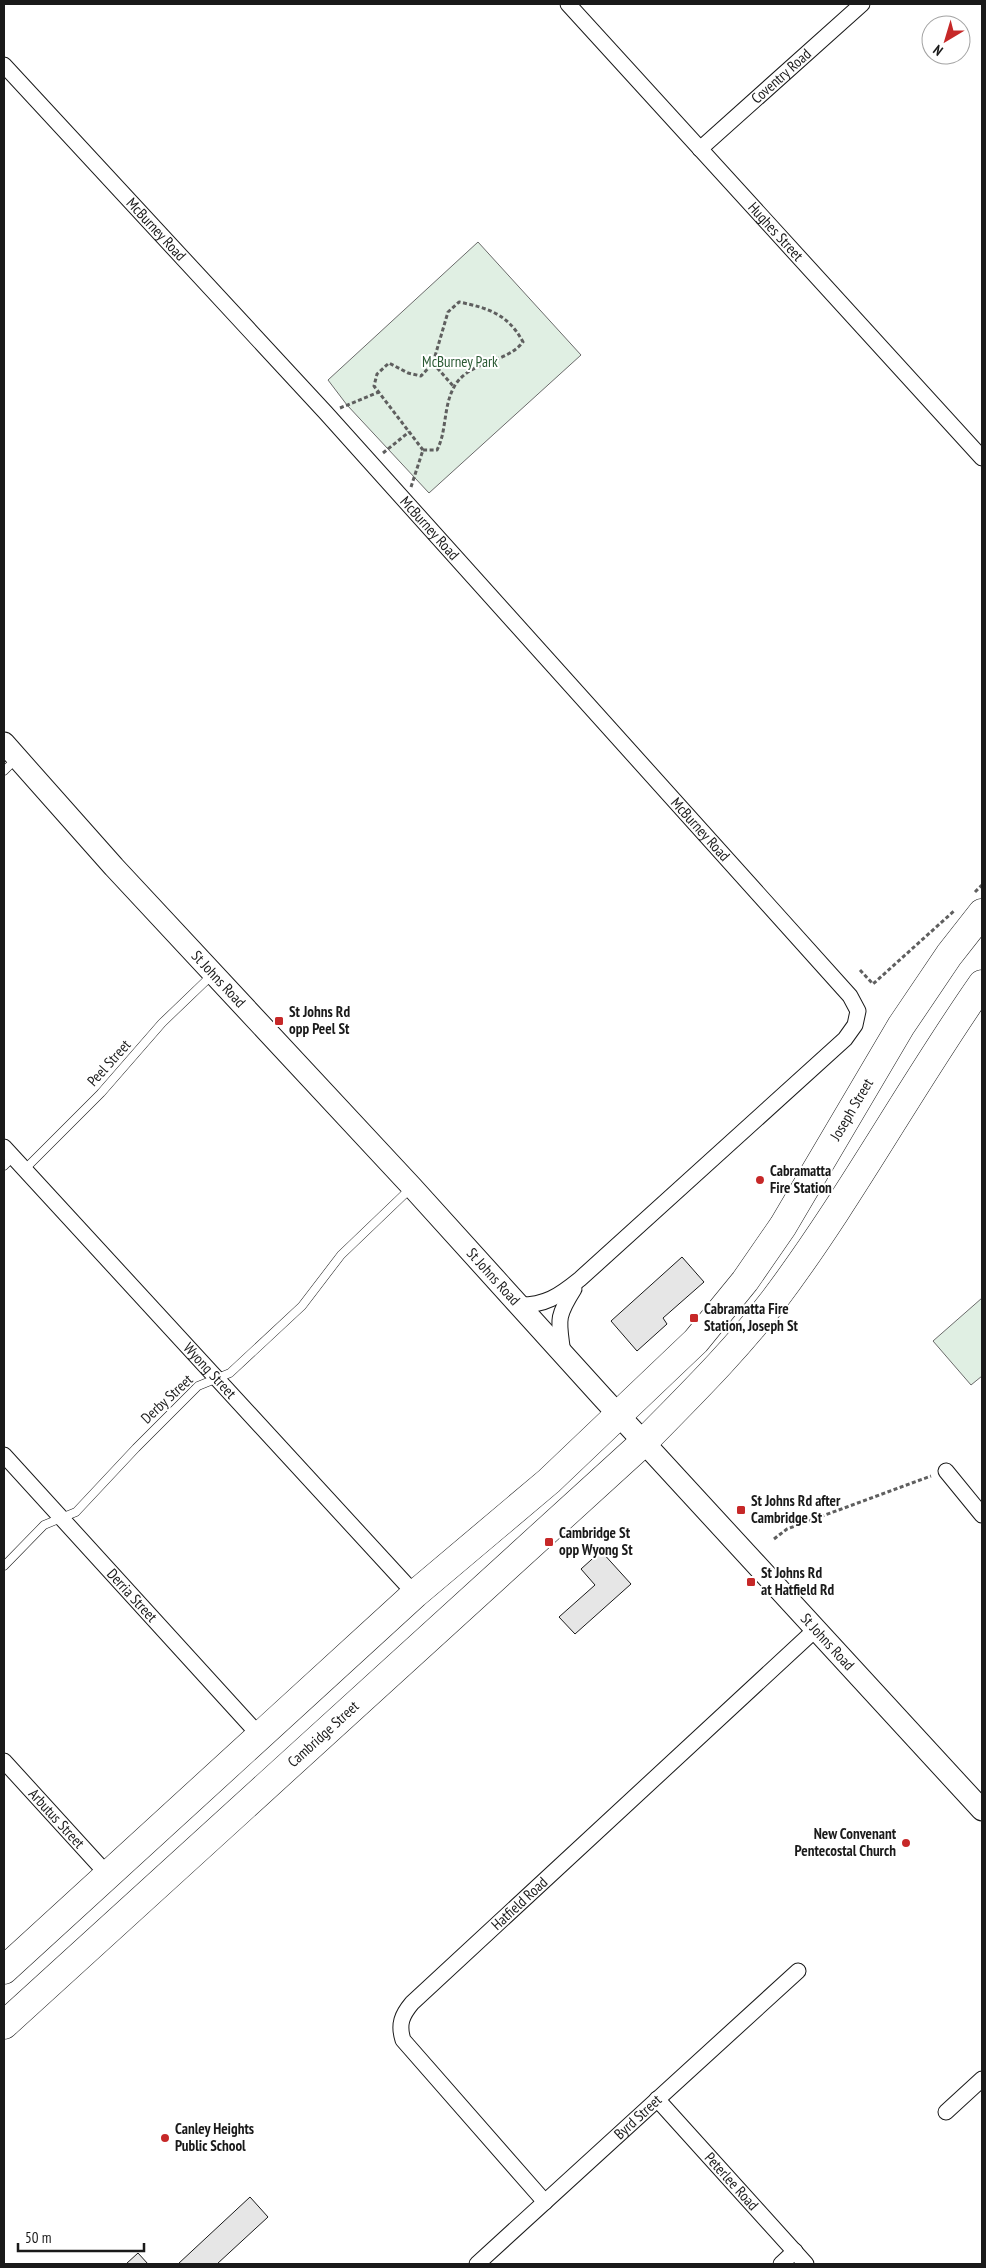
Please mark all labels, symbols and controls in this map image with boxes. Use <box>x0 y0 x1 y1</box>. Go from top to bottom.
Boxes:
north arrow <box>921 15 971 65</box>
text: N <box>929 41 947 60</box>
street label: Coventry Road <box>747 44 815 108</box>
street label: McBurney Road <box>123 194 190 265</box>
street label: Hughes Street <box>744 198 808 265</box>
park label: McBurney Park <box>422 352 498 371</box>
street label: McBurney Road <box>396 492 463 564</box>
street label: McBurney Road <box>667 793 734 865</box>
street label: St Johns Road <box>188 946 250 1011</box>
place label: St Johns Rd opp Peel St <box>289 1002 350 1038</box>
marker: St Johns Rd opp Peel St <box>273 1015 285 1027</box>
street label: Peel Street <box>83 1035 135 1090</box>
street label: Joseph Street <box>825 1075 877 1144</box>
place label: Cabramatta Fire Station <box>770 1161 832 1197</box>
marker: Cabramatta Fire Station <box>754 1174 766 1186</box>
street label: St Johns Road <box>463 1244 524 1309</box>
place label: Cabramatta Fire Station, Joseph St <box>704 1299 798 1335</box>
marker: Cabramatta Fire Station, Joseph St <box>688 1312 700 1324</box>
street label: Wyong Street <box>180 1338 241 1402</box>
street label: Derby Street <box>137 1370 197 1427</box>
place label: St Johns Rd after Cambridge St <box>751 1491 841 1527</box>
marker: St Johns Rd after Cambridge St <box>735 1504 747 1516</box>
place label: Cambridge St opp Wyong St <box>559 1523 633 1559</box>
marker: Cambridge St opp Wyong St <box>543 1536 555 1548</box>
place label: St Johns Rd at Hatfield Rd <box>761 1563 834 1599</box>
street label: Derria Street <box>103 1564 162 1626</box>
marker: St Johns Rd at Hatfield Rd <box>745 1576 757 1588</box>
street label: St Johns Road <box>797 1609 859 1674</box>
street label: Cambridge Street <box>283 1696 363 1771</box>
street label: Arbutus Street <box>25 1784 89 1852</box>
place label: New Convenant Pentecostal Church <box>795 1824 897 1860</box>
marker: New Convenant Pentecostal Church <box>900 1837 912 1849</box>
street label: Hatfield Road <box>487 1873 551 1934</box>
street label: Byrd Street <box>610 2090 665 2143</box>
place label: Canley Heights Public School <box>175 2119 254 2155</box>
marker: Canley Heights Public School <box>159 2132 171 2144</box>
street label: Peterlee Road <box>701 2148 763 2214</box>
scale bar <box>18 2220 144 2252</box>
text: 50 m <box>25 2228 51 2247</box>

